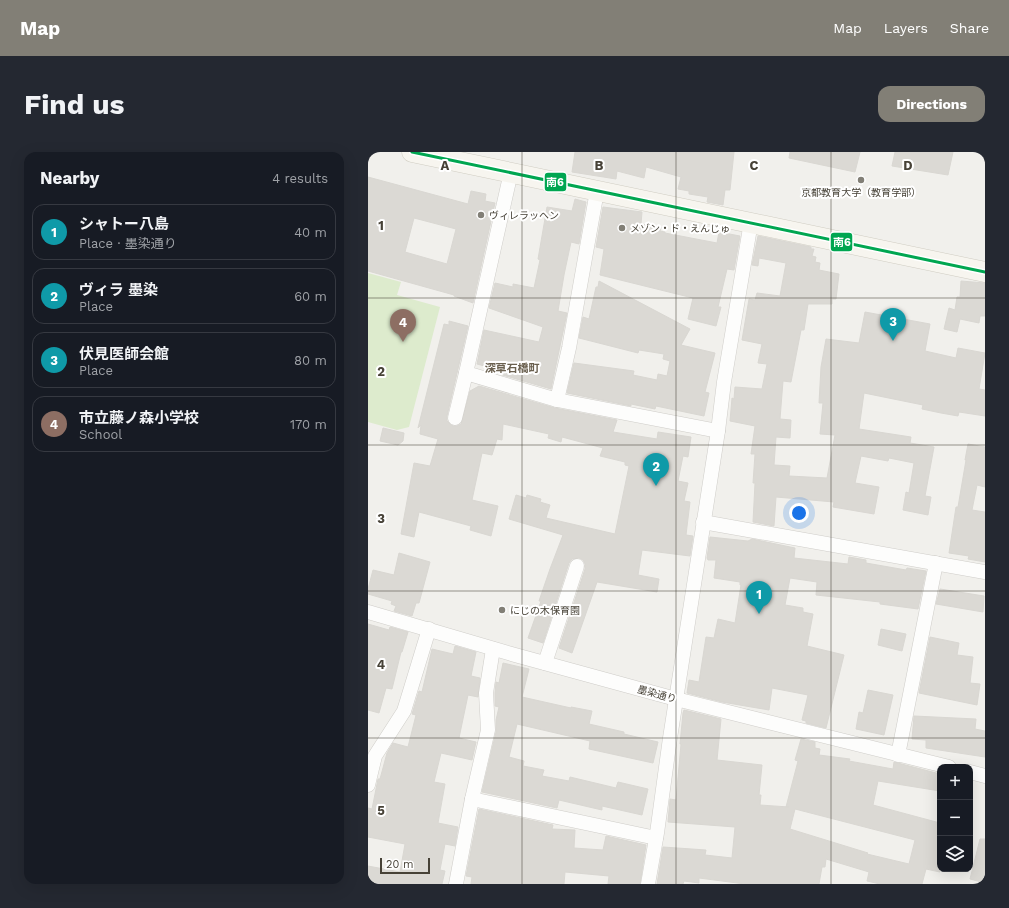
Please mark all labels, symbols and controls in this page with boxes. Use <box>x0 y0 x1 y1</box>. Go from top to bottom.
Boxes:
text: Map <box>20 17 60 40</box>
text: Map <box>833 20 862 36</box>
text: Layers <box>884 20 928 36</box>
text: Share <box>950 20 989 36</box>
button: Directions <box>878 86 985 122</box>
text: Find us <box>24 88 124 121</box>
text: A <box>441 158 450 173</box>
text: B <box>595 158 604 173</box>
text: C <box>750 158 759 173</box>
text: D <box>903 158 913 173</box>
text: Nearby <box>40 168 99 188</box>
text: 4 results <box>272 171 328 186</box>
line badge: 南6 <box>544 172 567 192</box>
marker: 京都教育大学（教育学部） <box>856 175 866 185</box>
text: 南6 <box>546 176 564 189</box>
place label: 京都教育大学（教育学部） <box>801 187 921 198</box>
marker: ヴィレラッヘン <box>476 210 486 220</box>
place label: ヴィレラッヘン <box>489 210 559 221</box>
text: シャトー八島 <box>79 215 169 233</box>
text: 1 <box>378 218 384 233</box>
marker: メゾン・ド・えんじゅ <box>617 223 627 233</box>
place label: メゾン・ド・えんじゅ <box>630 223 730 234</box>
text: 1 <box>51 225 57 240</box>
text: 40 m <box>294 225 327 240</box>
line badge: 南6 <box>830 232 853 252</box>
text: Place · 墨染通り <box>79 236 177 251</box>
text: 南6 <box>833 236 851 249</box>
text: ヴィラ 墨染 <box>79 281 158 299</box>
text: 2 <box>50 289 58 304</box>
text: 60 m <box>294 289 327 304</box>
text: Place <box>79 299 113 314</box>
pin: 3 <box>880 308 906 341</box>
pin: 4 <box>390 309 416 342</box>
text: 伏見医師会館 <box>79 345 169 363</box>
text: 3 <box>50 353 58 368</box>
text: 80 m <box>294 353 327 368</box>
district label: 深草石橋町 <box>485 362 540 375</box>
text: Place <box>79 363 113 378</box>
text: 2 <box>377 364 385 379</box>
text: 市立藤ノ森小学校 <box>79 409 199 427</box>
text: 4 <box>50 417 58 432</box>
text: 170 m <box>290 417 327 432</box>
text: School <box>79 427 122 442</box>
pin: 2 <box>643 453 669 486</box>
your location <box>789 503 809 523</box>
text: 3 <box>377 511 385 526</box>
pin: 1 <box>746 581 772 614</box>
marker: にじの木保育園 <box>497 605 507 615</box>
place label: にじの木保育園 <box>510 605 580 616</box>
text: 4 <box>377 657 386 672</box>
street label: 墨染通り <box>636 684 678 704</box>
map controls <box>937 764 973 872</box>
button: + <box>937 764 973 800</box>
button: − <box>937 800 973 836</box>
text: 5 <box>377 803 385 818</box>
button: layers <box>937 836 973 872</box>
scale bar <box>380 856 430 875</box>
text: 20 m <box>386 858 414 871</box>

